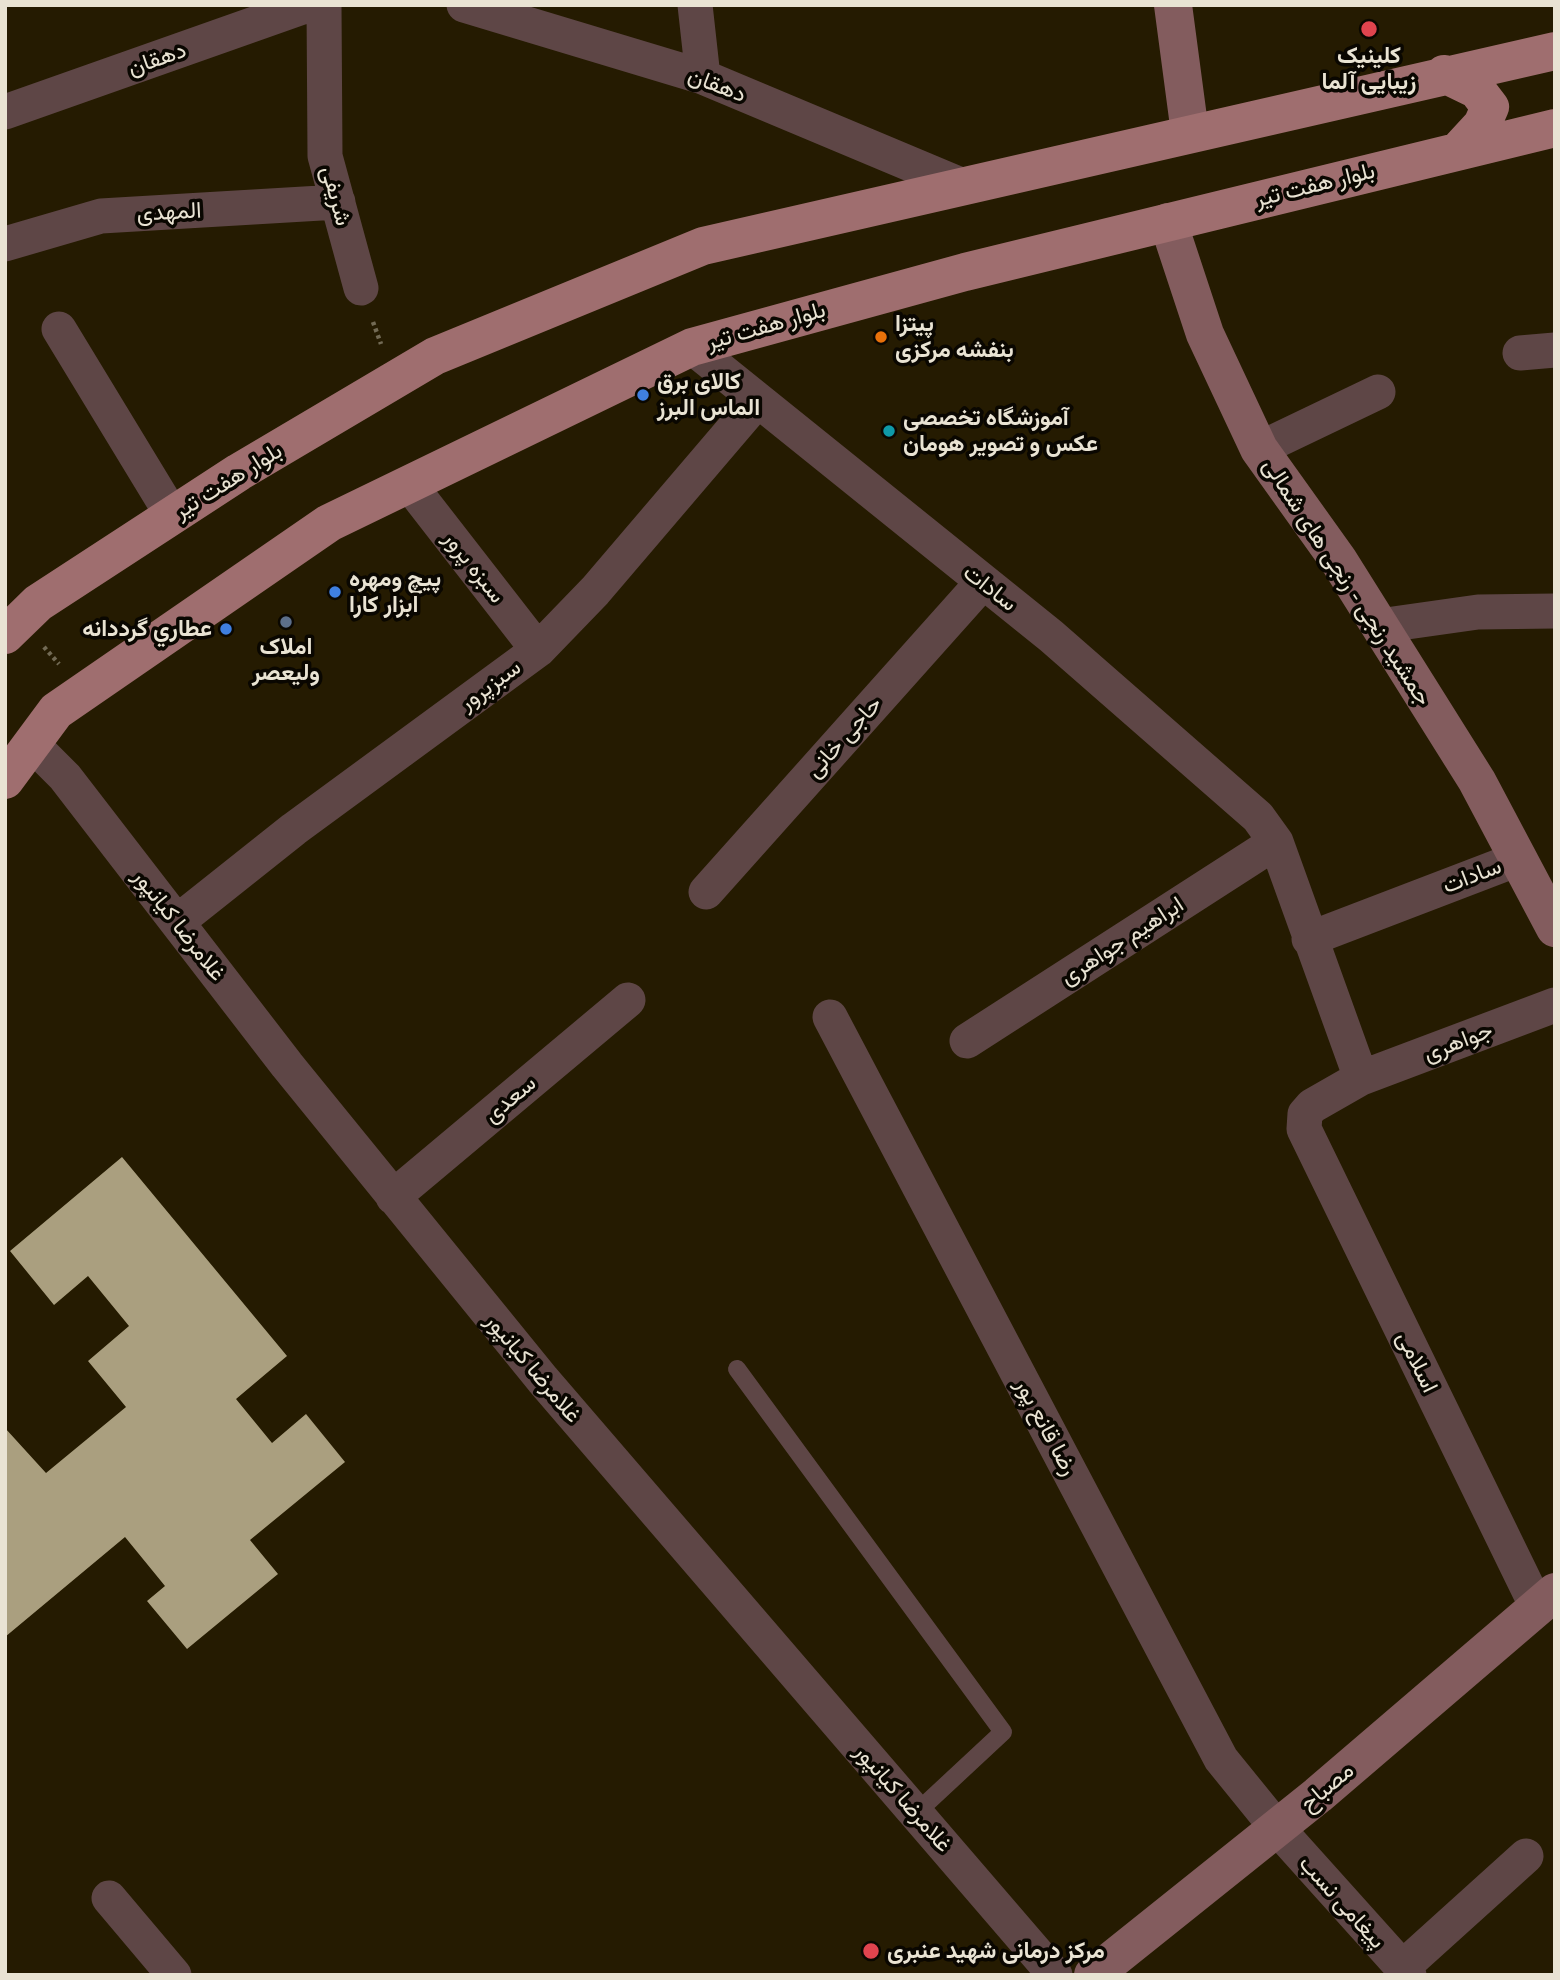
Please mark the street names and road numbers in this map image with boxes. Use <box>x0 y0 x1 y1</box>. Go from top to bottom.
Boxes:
street label: دهقان <box>124 36 190 82</box>
street label: دهقان <box>684 61 750 109</box>
street label: بلوار هفت تیر <box>1252 157 1378 213</box>
street label: شریفی <box>315 163 357 229</box>
street label: المهدی <box>136 197 202 227</box>
street label: بلوار هفت تیر <box>703 296 829 356</box>
street label: بلوار هفت تیر <box>169 437 287 525</box>
street label: جمشید رنجی - رنجی های شمالی <box>1257 453 1437 711</box>
street label: سبزه پرور <box>437 525 511 609</box>
street label: سادات <box>958 558 1022 618</box>
street label: سبزپرور <box>454 653 526 717</box>
street label: حاجی خانی <box>800 691 888 783</box>
street label: سادات <box>1439 852 1505 900</box>
street label: غلامرضا کیانپور <box>127 863 231 987</box>
street label: ابراهیم جواهری <box>1055 891 1189 991</box>
street label: جواهری <box>1419 1016 1497 1068</box>
street label: سعدی <box>478 1069 542 1129</box>
street label: غلامرضا کیانپور <box>479 1307 587 1429</box>
street label: اسلامی <box>1390 1327 1444 1397</box>
street label: رضا قانع پور <box>1009 1374 1083 1480</box>
street label: غلامرضا کیانپور <box>848 1738 958 1858</box>
street label: مصباح <box>1295 1757 1359 1817</box>
street label: پیغامی نسب <box>1293 1850 1391 1954</box>

